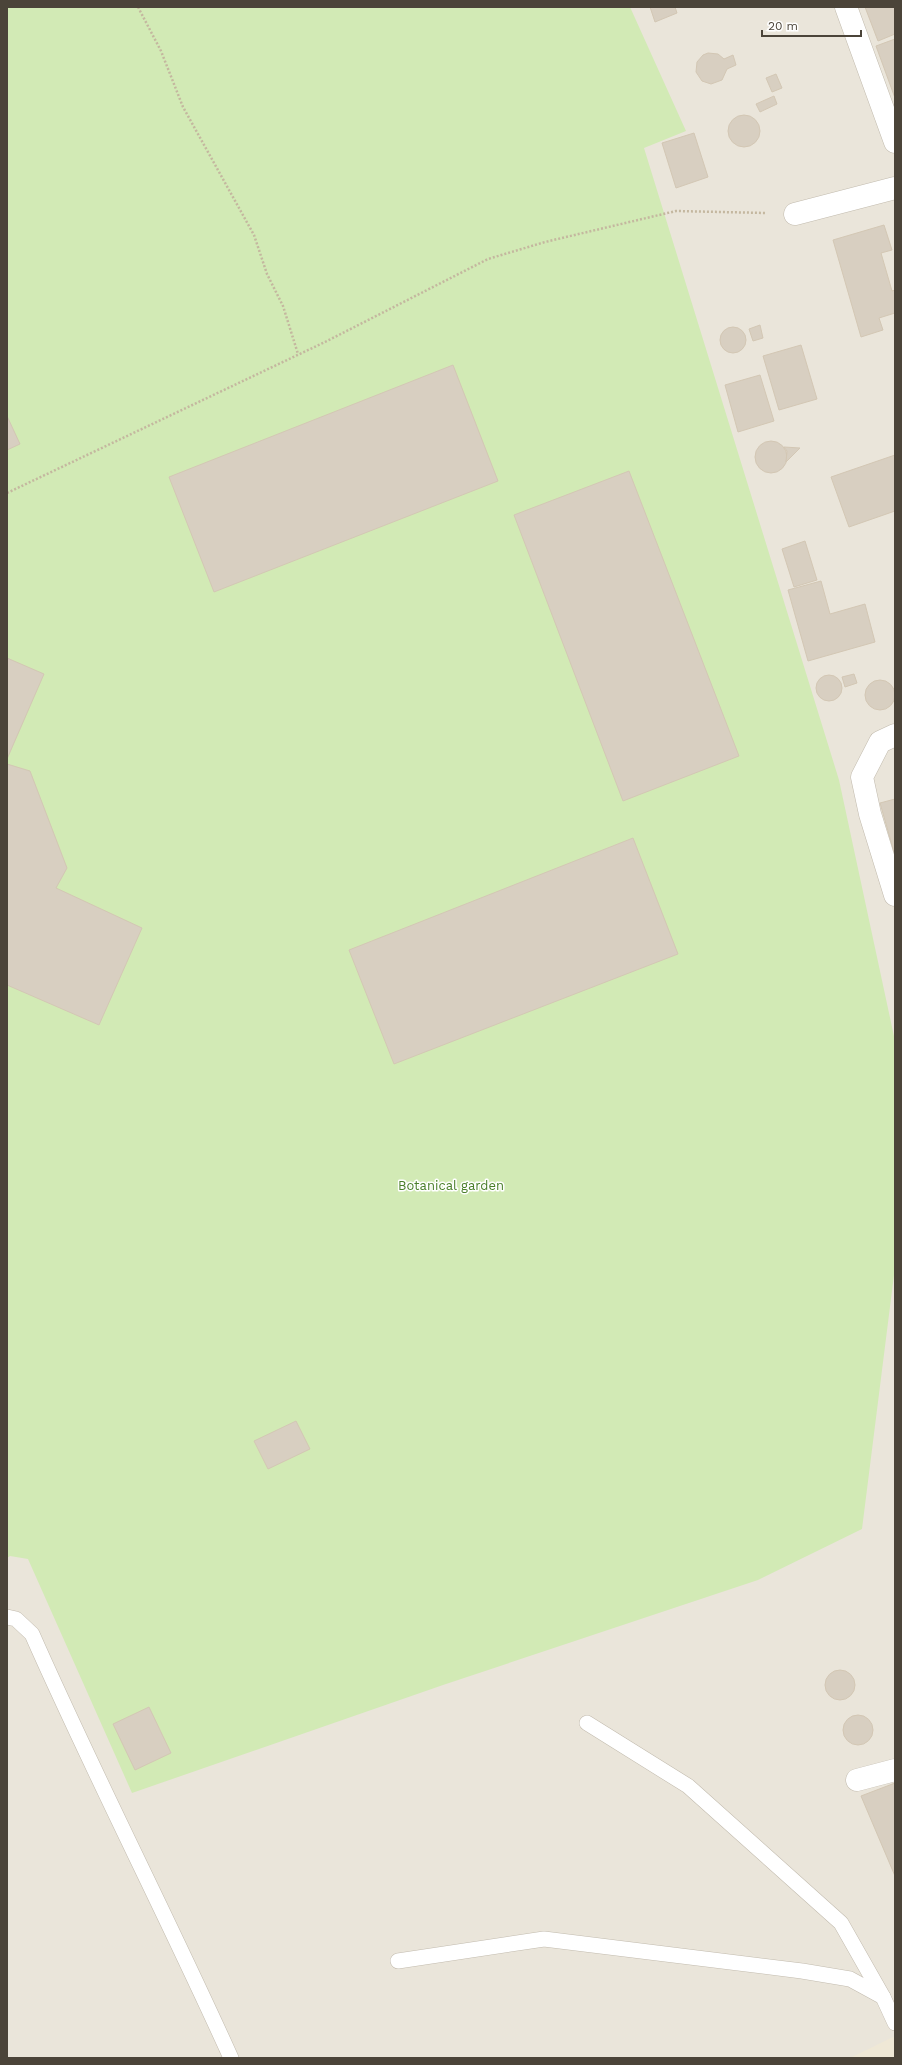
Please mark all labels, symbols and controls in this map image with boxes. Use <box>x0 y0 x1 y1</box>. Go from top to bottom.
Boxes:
scale bar <box>762 12 861 38</box>
text: 20 m <box>768 19 798 33</box>
park label: Botanical garden <box>398 1178 504 1193</box>

